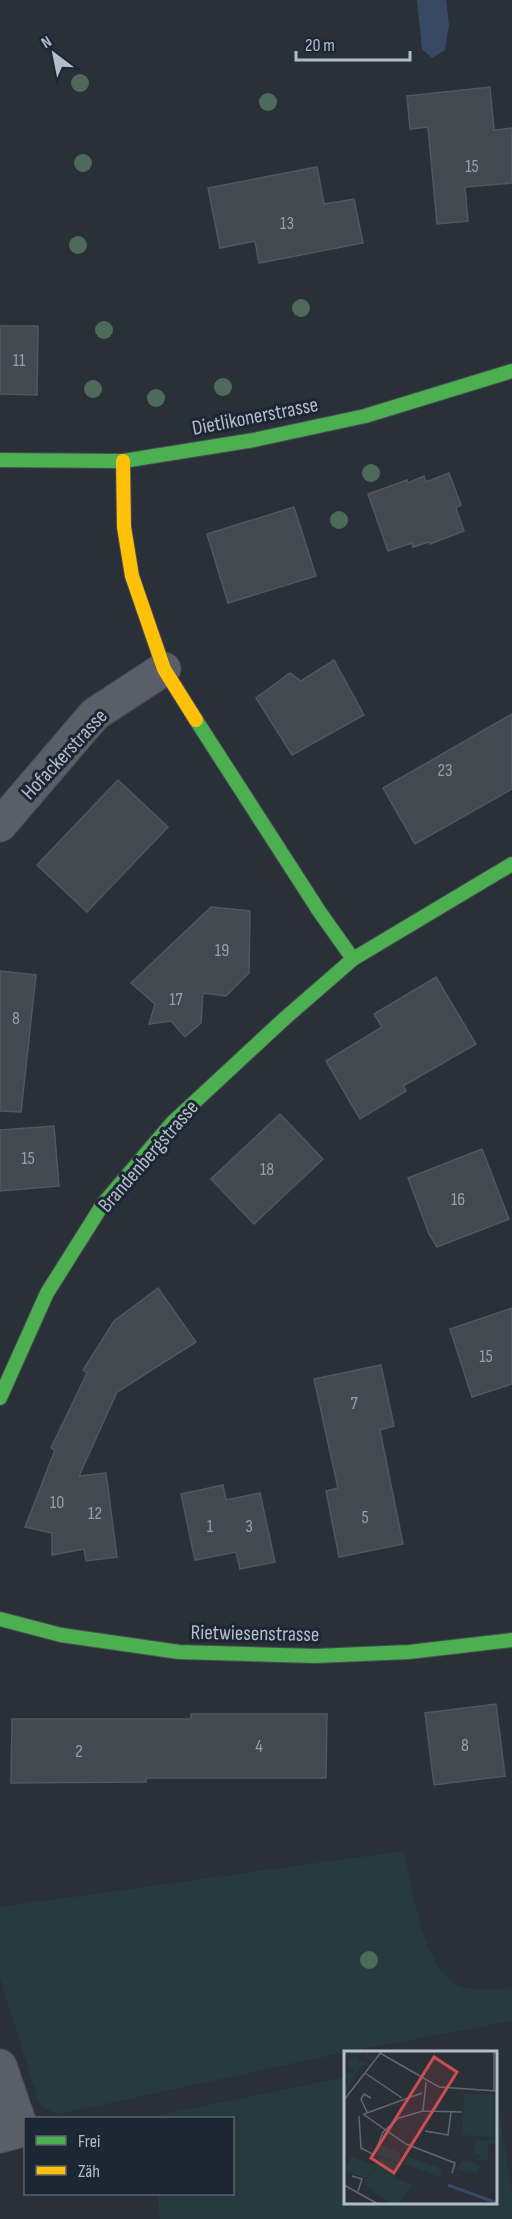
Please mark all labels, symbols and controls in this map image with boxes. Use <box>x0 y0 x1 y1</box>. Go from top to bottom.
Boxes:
north arrow <box>24 24 84 84</box>
scale bar <box>296 24 410 62</box>
text: N <box>38 32 56 53</box>
text: 20 m <box>305 35 335 56</box>
house number: 15 <box>465 156 479 177</box>
house number: 13 <box>280 213 294 234</box>
house number: 11 <box>13 350 26 371</box>
street label: Dietlikonerstrasse <box>190 392 320 441</box>
street label: Hofackerstrasse <box>16 704 113 805</box>
house number: 23 <box>438 760 453 781</box>
house number: 19 <box>215 940 229 961</box>
house number: 17 <box>169 989 184 1010</box>
house number: 8 <box>12 1008 20 1029</box>
street label: Brandenbergstrasse <box>93 1095 204 1217</box>
house number: 15 <box>21 1148 35 1169</box>
house number: 18 <box>260 1159 274 1180</box>
house number: 16 <box>451 1189 465 1210</box>
house number: 15 <box>479 1346 493 1367</box>
house number: 7 <box>350 1393 358 1414</box>
house number: 10 <box>50 1492 64 1513</box>
house number: 12 <box>88 1503 102 1524</box>
house number: 5 <box>361 1507 369 1528</box>
house number: 1 <box>207 1516 214 1537</box>
house number: 3 <box>245 1516 253 1537</box>
street label: Rietwiesenstrasse <box>191 1620 319 1647</box>
house number: 8 <box>461 1735 469 1756</box>
house number: 4 <box>255 1736 263 1757</box>
house number: 2 <box>75 1741 83 1762</box>
inset map <box>344 2051 497 2204</box>
legend <box>24 2117 234 2195</box>
text: Frei <box>78 2131 100 2152</box>
text: Zäh <box>78 2161 100 2182</box>

